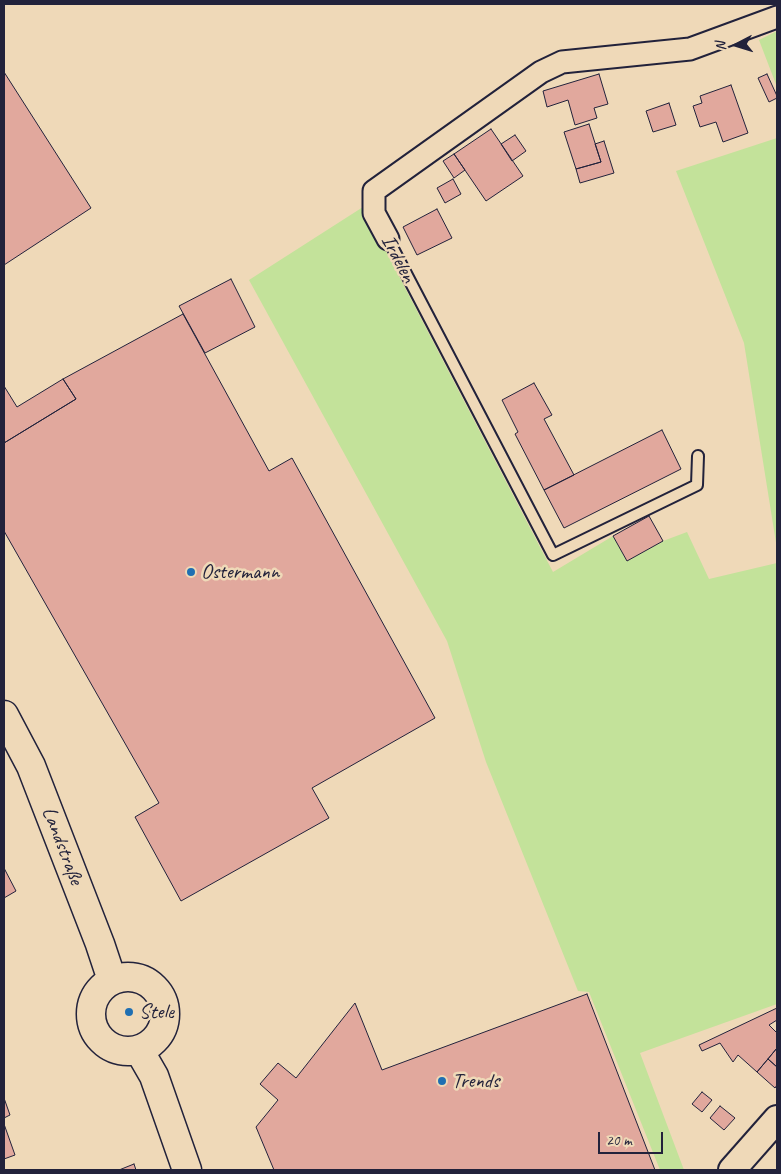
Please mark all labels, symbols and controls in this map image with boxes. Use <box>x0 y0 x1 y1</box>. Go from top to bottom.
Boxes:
north arrow <box>711 20 761 70</box>
text: N <box>712 41 729 51</box>
street label: Irdelen <box>375 231 421 287</box>
place label: Ostermann <box>201 559 279 585</box>
marker: Ostermann <box>185 566 197 578</box>
street label: Landstraße <box>36 804 88 888</box>
place label: Stele <box>139 999 174 1025</box>
marker: Stele <box>123 1006 135 1018</box>
place label: Trends <box>452 1068 499 1094</box>
marker: Trends <box>436 1075 448 1087</box>
scale bar <box>601 1122 666 1154</box>
text: 20 m <box>606 1131 632 1150</box>

